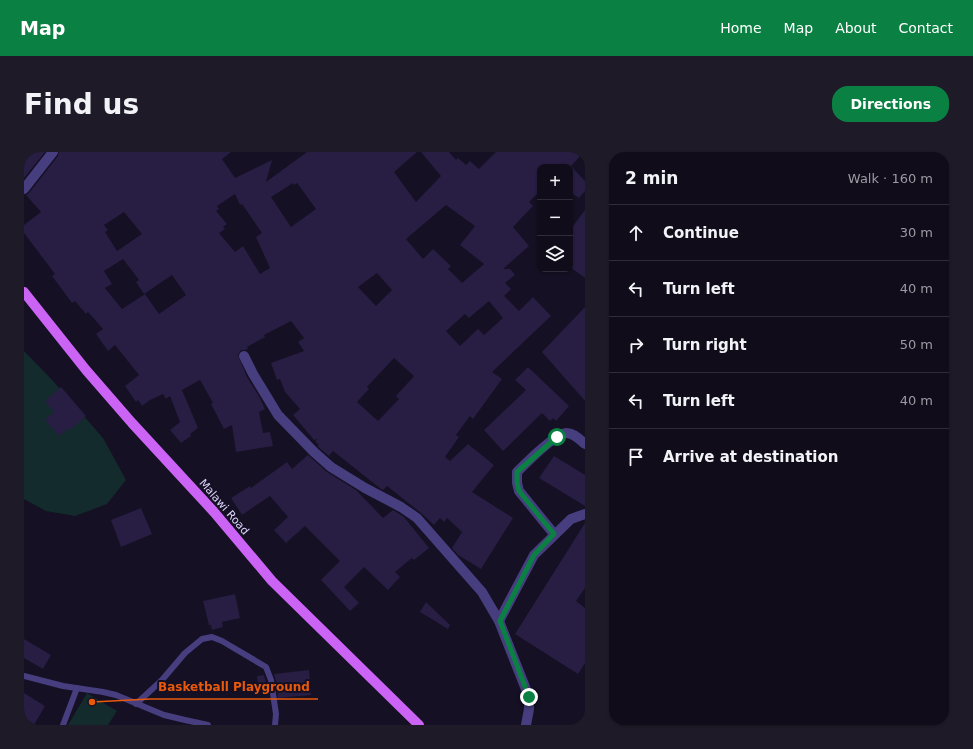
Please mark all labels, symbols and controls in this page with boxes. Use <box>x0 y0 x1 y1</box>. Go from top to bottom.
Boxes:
text: Map <box>20 17 65 39</box>
text: Home <box>720 20 762 36</box>
text: Map <box>784 20 813 36</box>
text: About <box>835 20 877 36</box>
text: Contact <box>899 20 953 36</box>
button: Directions <box>832 86 949 122</box>
text: Find us <box>24 88 139 121</box>
map controls <box>537 164 573 272</box>
button: + <box>537 164 573 200</box>
text: 2 min <box>625 168 678 188</box>
text: Walk · 160 m <box>848 171 933 186</box>
button: − <box>537 200 573 236</box>
icon: ahead <box>625 222 647 244</box>
text: Continue <box>663 224 739 242</box>
text: 30 m <box>900 225 933 240</box>
button: layers <box>537 236 573 272</box>
icon: left <box>625 278 647 300</box>
text: Turn left <box>663 280 735 298</box>
text: 40 m <box>900 281 933 296</box>
icon: right <box>625 334 647 356</box>
text: Turn right <box>663 336 747 354</box>
text: 50 m <box>900 337 933 352</box>
icon: left <box>625 390 647 412</box>
text: Turn left <box>663 392 735 410</box>
text: 40 m <box>900 393 933 408</box>
route start <box>548 428 566 446</box>
icon: arrive <box>625 446 647 468</box>
text: Arrive at destination <box>663 448 838 466</box>
street label: Malawi Road <box>196 477 252 537</box>
callout: Basketball Playground <box>150 675 318 699</box>
text: Basketball Playground <box>158 680 310 694</box>
route end <box>520 688 538 706</box>

